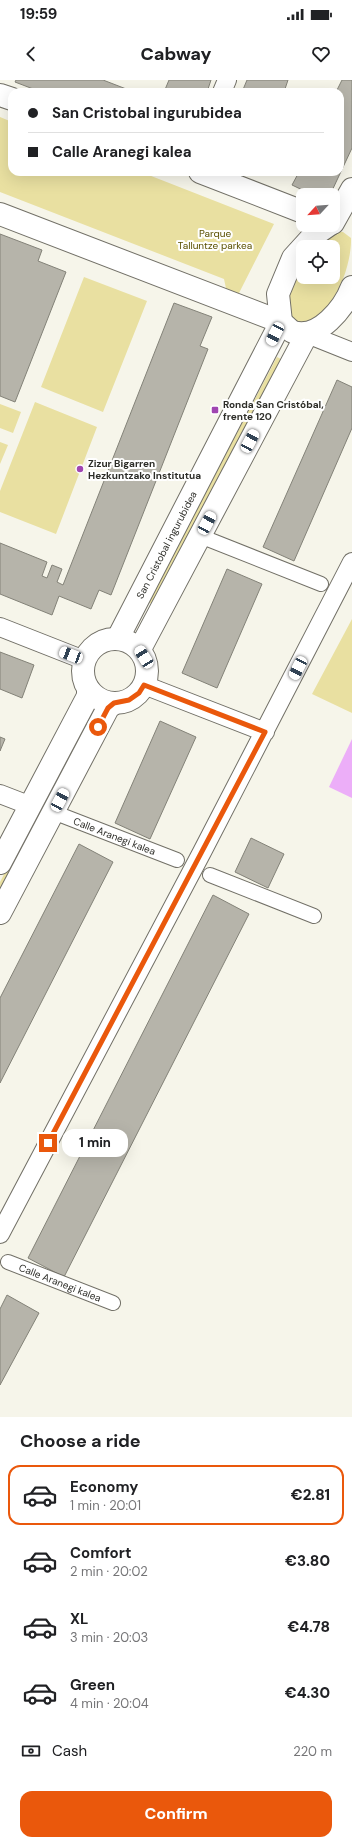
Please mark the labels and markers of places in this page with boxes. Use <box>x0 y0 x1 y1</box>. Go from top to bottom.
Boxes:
place label: Ronda San Cristóbal, frente 120 <box>223 398 324 423</box>
marker: Ronda San Cristóbal, frente 120 <box>210 405 220 415</box>
place label: Zizur Bigarren Hezkuntzako Institutua <box>88 457 201 482</box>
marker: Zizur Bigarren Hezkuntzako Institutua <box>75 464 85 474</box>

